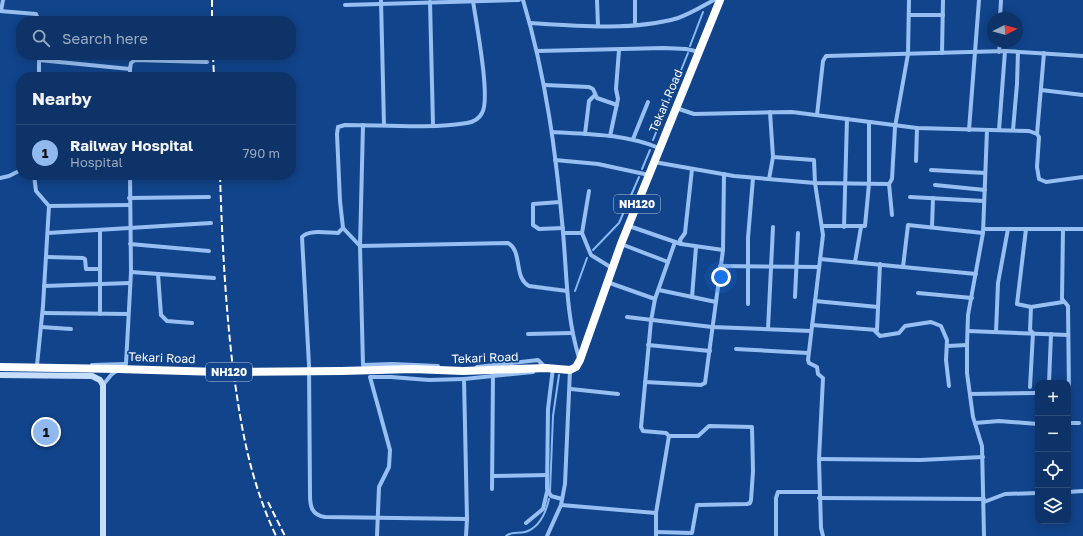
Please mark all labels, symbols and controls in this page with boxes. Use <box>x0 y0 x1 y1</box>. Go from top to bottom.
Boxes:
north arrow <box>987 12 1023 48</box>
search box <box>16 16 296 60</box>
icon: search <box>30 27 52 49</box>
text: Search here <box>62 29 148 47</box>
street label: Tekari Road <box>646 67 686 135</box>
text: Nearby <box>32 88 92 109</box>
text: Railway Hospital <box>70 136 193 154</box>
text: 1 <box>42 145 48 161</box>
text: 790 m <box>242 145 280 161</box>
text: Hospital <box>70 154 123 170</box>
road number: NH120 <box>614 195 660 213</box>
your location <box>711 267 731 287</box>
street label: Tekari Road <box>128 349 196 366</box>
street label: Tekari Road <box>451 349 519 366</box>
road number: NH120 <box>206 363 252 381</box>
map controls <box>1035 380 1071 524</box>
button: + <box>1035 380 1071 416</box>
button: − <box>1035 416 1071 452</box>
pin: 1 <box>33 417 59 447</box>
button: locate <box>1035 452 1071 488</box>
button: layers <box>1035 488 1071 524</box>

